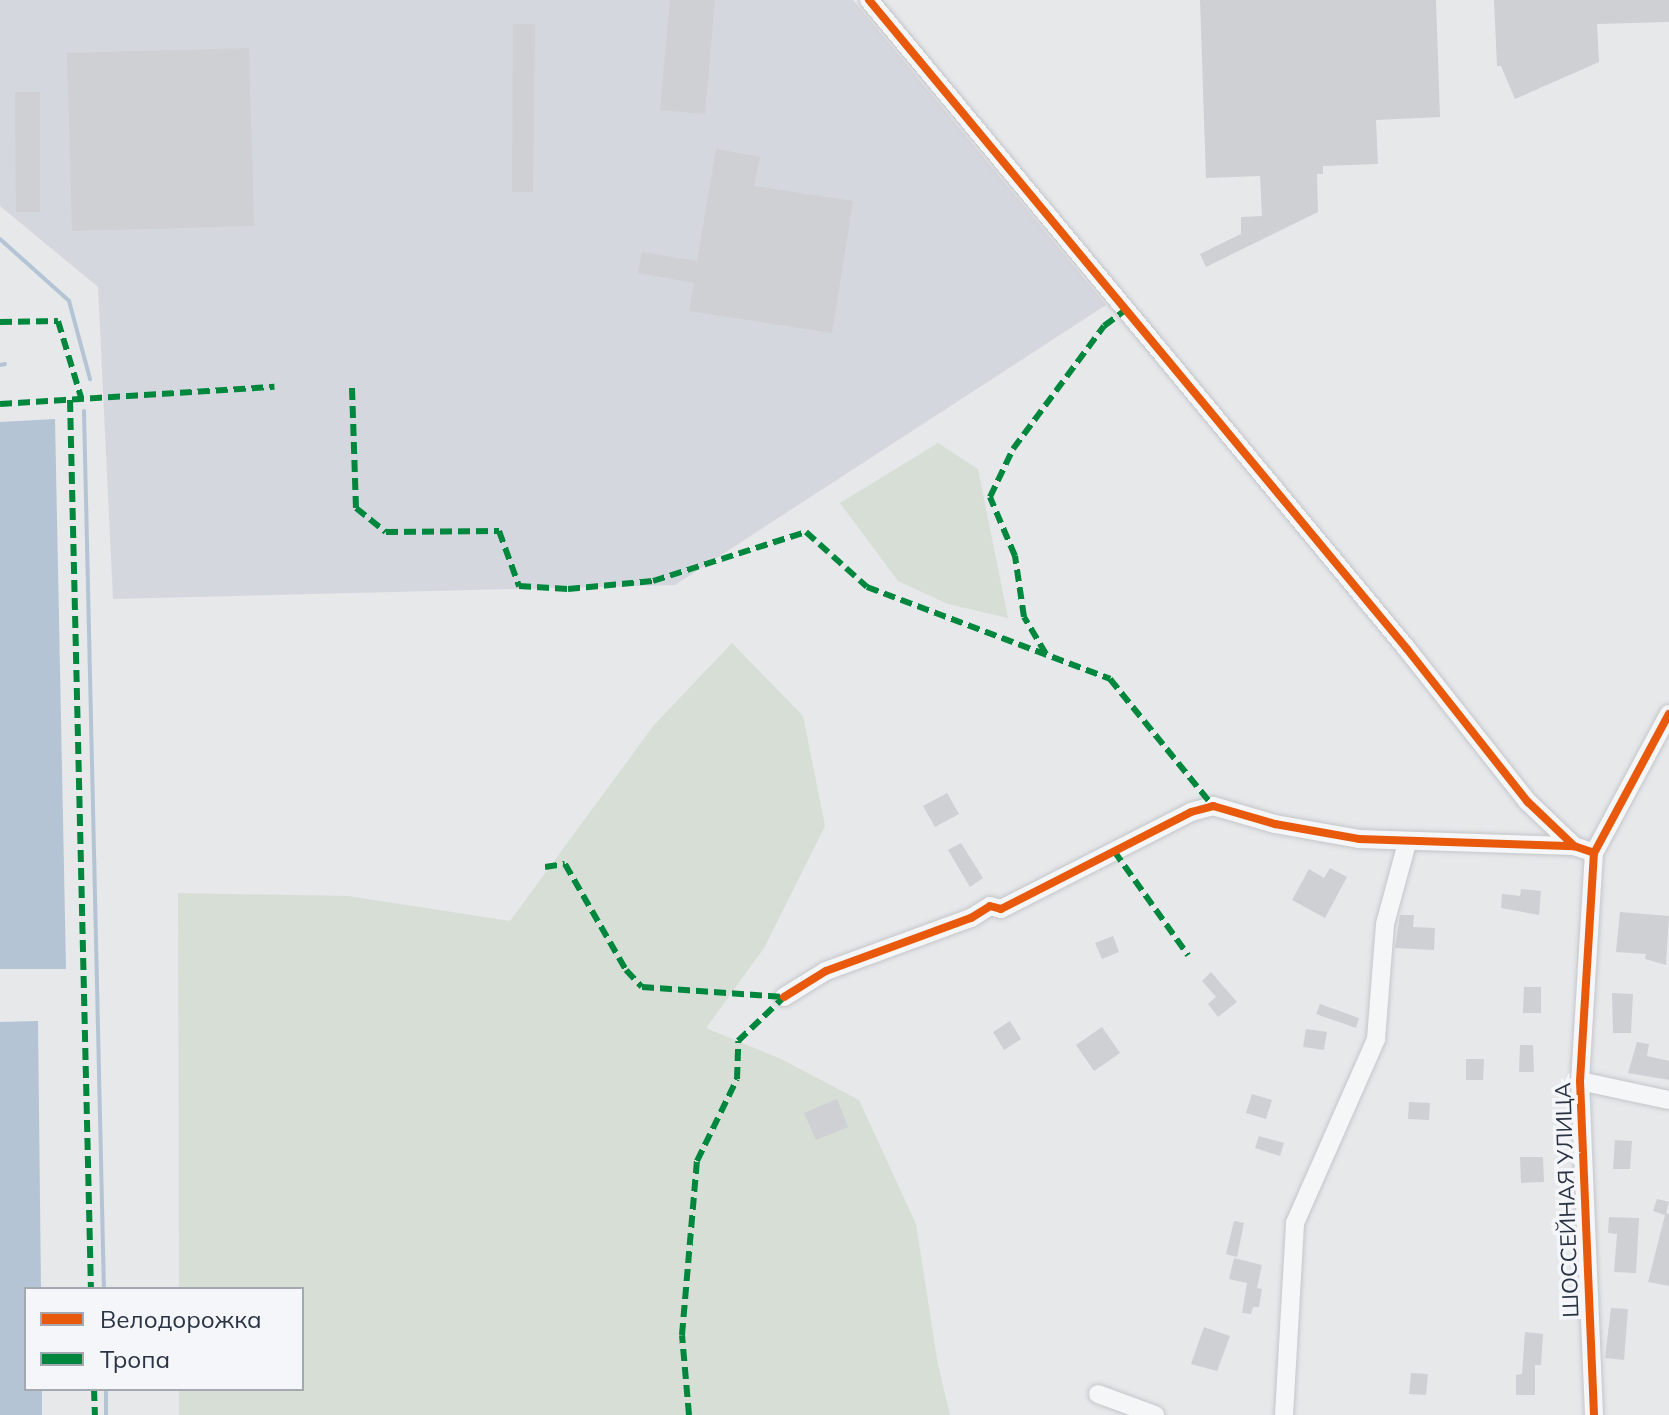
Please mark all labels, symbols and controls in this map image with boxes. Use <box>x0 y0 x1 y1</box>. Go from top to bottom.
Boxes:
street label: ШОССЕЙНАЯ УЛИЦА <box>1550 1082 1584 1318</box>
legend <box>24 1287 304 1391</box>
text: Велодорожка <box>100 1304 262 1334</box>
text: Тропа <box>100 1344 170 1374</box>

